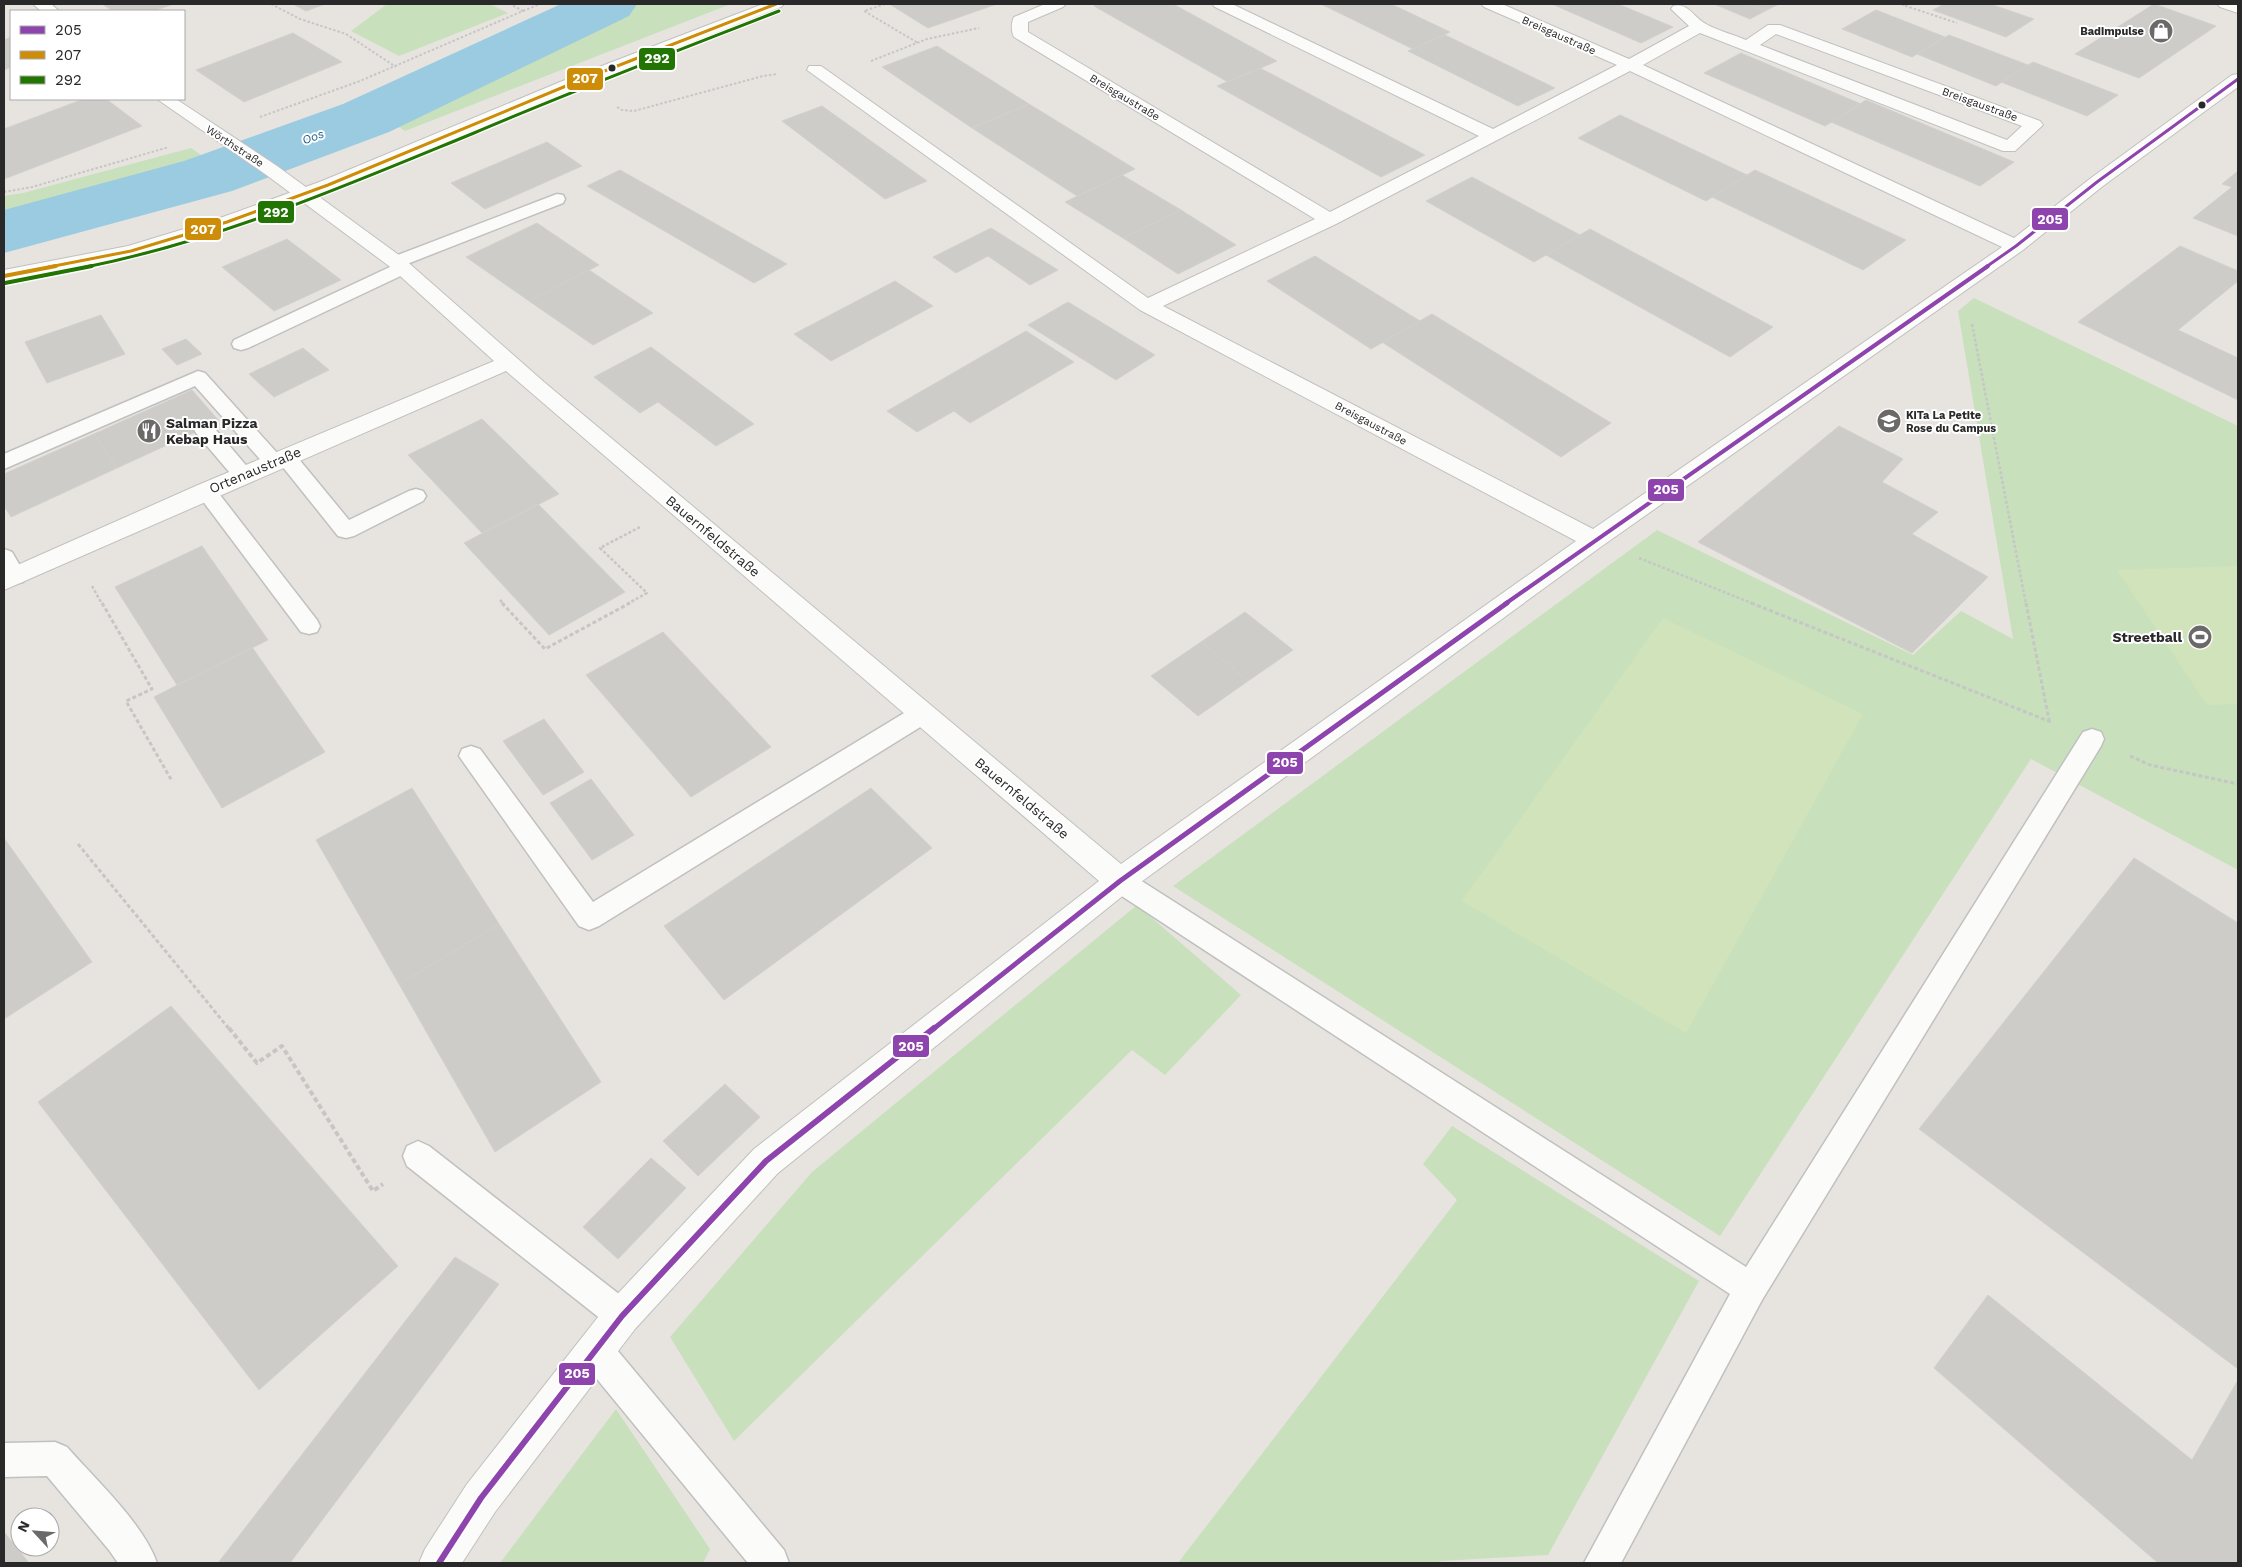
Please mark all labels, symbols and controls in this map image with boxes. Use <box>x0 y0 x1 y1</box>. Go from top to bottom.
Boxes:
legend <box>10 10 185 100</box>
street label: Breisgaustraße <box>1520 13 1598 58</box>
shop icon: Badimpulse <box>2148 18 2174 44</box>
text: 205 <box>55 21 82 39</box>
place label: Badimpulse <box>2080 25 2144 38</box>
text: 207 <box>55 46 81 64</box>
line badge: 292 <box>638 47 676 71</box>
text: 292 <box>644 50 670 66</box>
unlabelled marker <box>607 63 617 73</box>
line badge: 207 <box>566 67 604 91</box>
text: 207 <box>572 70 598 86</box>
text: 292 <box>55 71 82 89</box>
street label: Breisgaustraße <box>1087 71 1162 123</box>
street label: Breisgaustraße <box>1940 85 2019 124</box>
unlabelled marker <box>2197 100 2207 110</box>
street label: Wörthstraße <box>203 123 266 170</box>
water label: Oos <box>300 127 326 147</box>
line badge: 292 <box>257 200 295 224</box>
text: 292 <box>263 204 289 220</box>
line badge: 205 <box>2031 207 2069 231</box>
text: 205 <box>2037 211 2063 227</box>
line badge: 207 <box>184 217 222 241</box>
text: 207 <box>190 221 216 237</box>
street label: Breisgaustraße <box>1333 399 1409 448</box>
school or university icon: KiTa La Petite Rose du Campus <box>1876 408 1902 434</box>
place label: KiTa La Petite Rose du Campus <box>1906 409 1996 435</box>
place label: Salman Pizza Kebap Haus <box>166 415 258 447</box>
restaurant icon: Salman Pizza Kebap Haus <box>136 418 162 444</box>
street label: Ortenaustraße <box>207 443 303 497</box>
line badge: 205 <box>1647 478 1685 502</box>
text: 205 <box>1653 481 1679 497</box>
street label: Bauernfeldstraße <box>663 492 763 580</box>
sports icon: Streetball <box>2187 624 2213 650</box>
place label: Streetball <box>2113 629 2182 645</box>
line badge: 205 <box>1266 751 1304 775</box>
street label: Bauernfeldstraße <box>972 754 1072 842</box>
text: 205 <box>1272 754 1298 770</box>
line badge: 205 <box>892 1034 930 1058</box>
text: 205 <box>898 1038 924 1054</box>
line badge: 205 <box>558 1362 596 1386</box>
text: 205 <box>564 1365 590 1381</box>
north arrow <box>10 1507 60 1557</box>
text: N <box>14 1518 33 1534</box>

